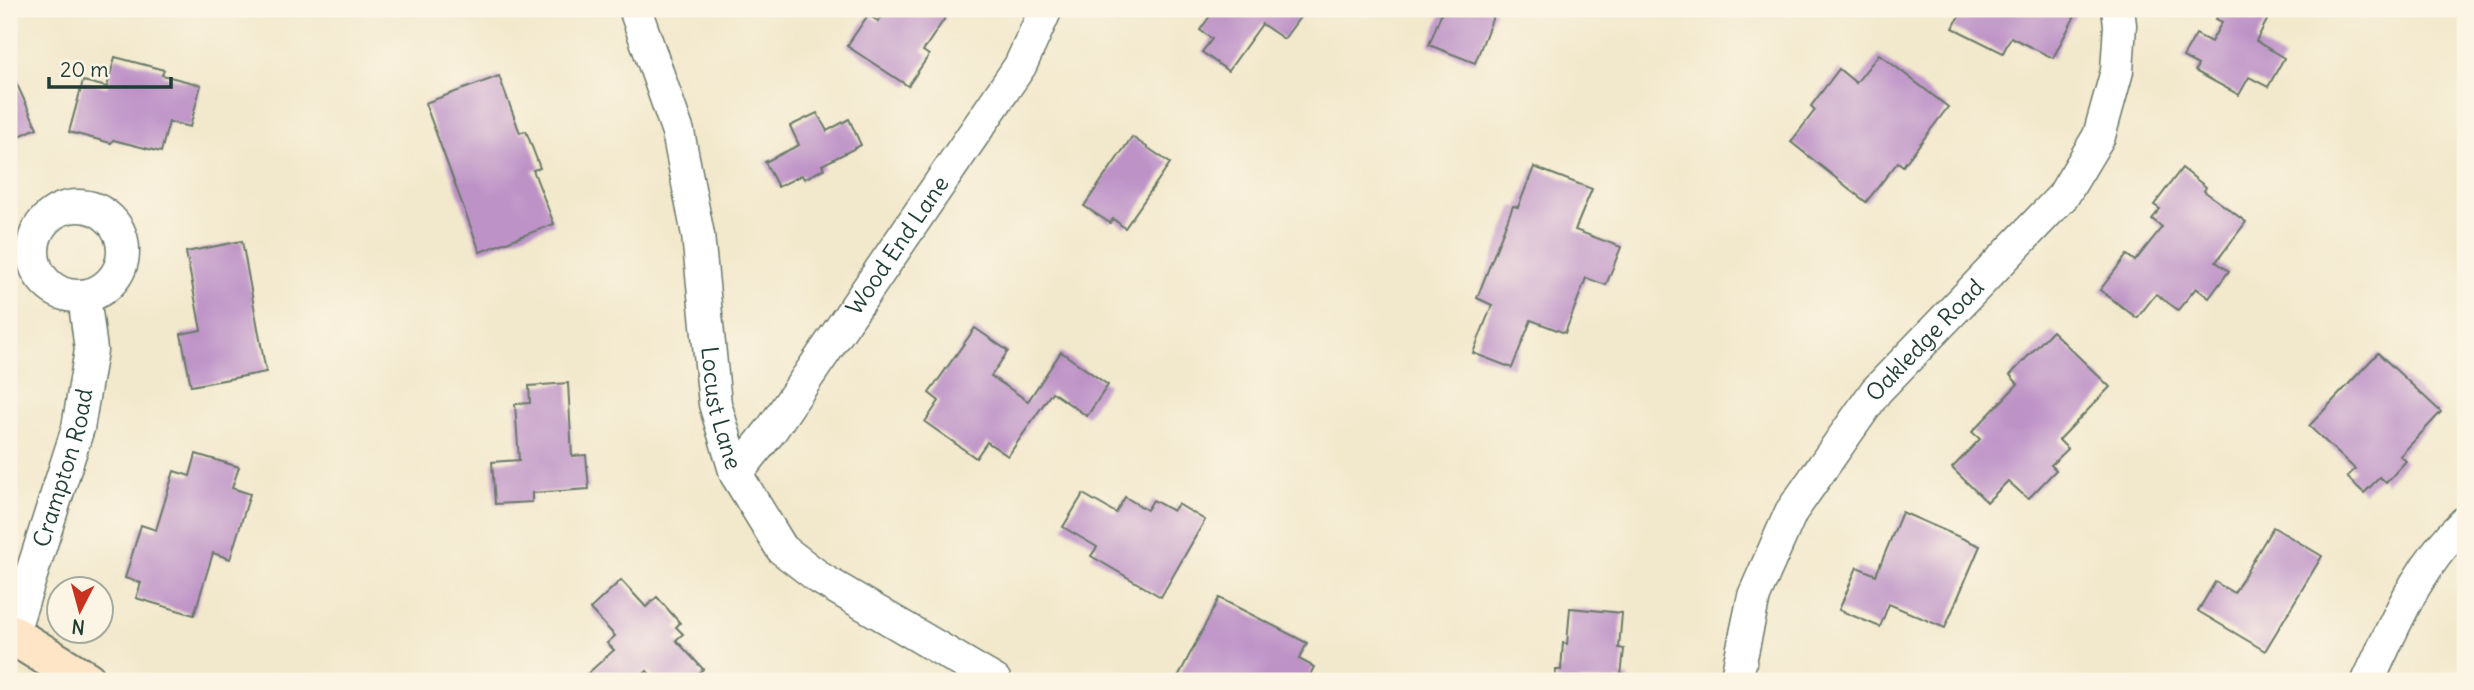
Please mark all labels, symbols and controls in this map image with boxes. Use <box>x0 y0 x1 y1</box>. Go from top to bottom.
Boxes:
scale bar <box>49 46 172 90</box>
text: 20 m <box>60 56 109 83</box>
street label: Wood End Lane <box>839 170 955 320</box>
street label: Oakledge Road <box>1859 273 1990 407</box>
street label: Locust Lane <box>695 345 749 473</box>
street label: Crampton Road <box>26 386 98 551</box>
north arrow <box>46 574 116 644</box>
text: N <box>70 614 86 640</box>

